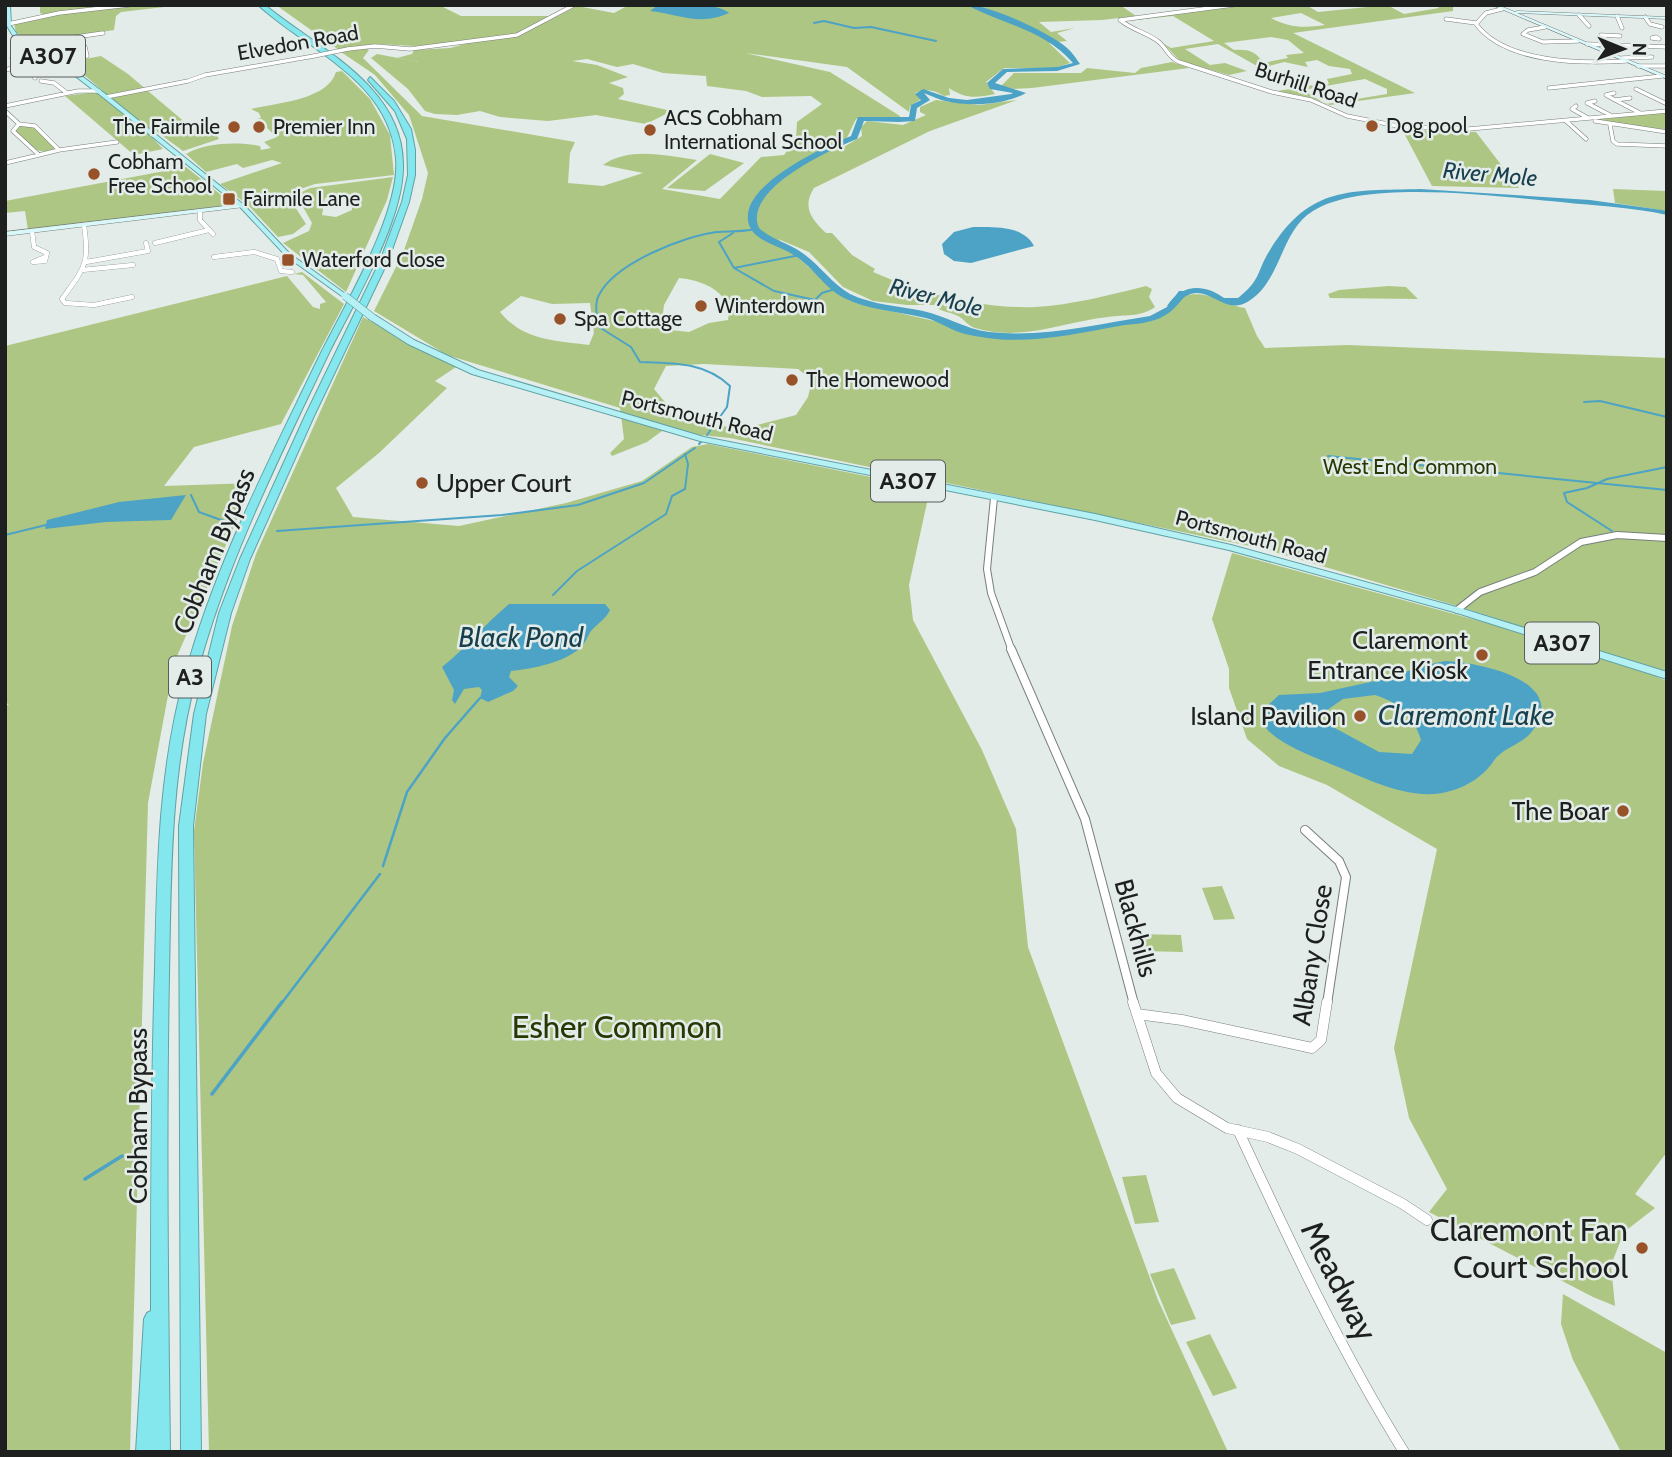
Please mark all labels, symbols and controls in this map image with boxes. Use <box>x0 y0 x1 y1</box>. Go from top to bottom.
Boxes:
north arrow <box>1588 14 1658 84</box>
street label: Elvedon Road <box>235 20 360 65</box>
road number: A307 <box>11 36 85 76</box>
text: N <box>1628 42 1651 56</box>
street label: Burhill Road <box>1252 56 1360 113</box>
place label: ACS Cobham International School <box>664 105 843 154</box>
place label: Dog pool <box>1386 113 1468 138</box>
place label: The Fairmile <box>113 114 220 139</box>
place label: Premier Inn <box>273 114 376 139</box>
marker: Dog pool <box>1364 118 1380 134</box>
marker: The Fairmile <box>226 119 242 135</box>
marker: Premier Inn <box>251 119 267 135</box>
marker: ACS Cobham International School <box>642 122 658 138</box>
place label: Cobham Free School <box>108 149 212 198</box>
water label: River Mole <box>1442 156 1538 192</box>
marker: Cobham Free School <box>86 166 102 182</box>
place label: Fairmile Lane <box>243 186 360 211</box>
marker: Fairmile Lane <box>221 191 237 207</box>
place label: Waterford Close <box>302 247 445 272</box>
marker: Waterford Close <box>280 252 296 268</box>
water label: River Mole <box>887 272 985 322</box>
place label: Winterdown <box>715 293 825 318</box>
marker: Winterdown <box>693 298 709 314</box>
place label: Spa Cottage <box>574 306 682 331</box>
marker: Spa Cottage <box>552 311 568 327</box>
place label: The Homewood <box>806 367 949 392</box>
marker: The Homewood <box>784 372 800 388</box>
street label: Portsmouth Road <box>619 385 776 446</box>
park label: West End Common <box>1323 454 1497 479</box>
road number: A307 <box>871 460 945 502</box>
street label: Cobham Bypass <box>166 463 262 639</box>
place label: Upper Court <box>436 467 572 499</box>
marker: Upper Court <box>414 475 430 491</box>
street label: Portsmouth Road <box>1173 504 1329 569</box>
water label: Black Pond <box>459 620 585 654</box>
road number: A307 <box>1525 622 1599 664</box>
place label: Claremont Entrance Kiosk <box>1307 624 1468 686</box>
marker: Claremont Entrance Kiosk <box>1474 647 1490 663</box>
road number: A3 <box>169 656 211 698</box>
water label: Claremont Lake <box>1378 698 1554 732</box>
place label: Island Pavilion <box>1190 700 1346 732</box>
marker: Island Pavilion <box>1352 708 1368 724</box>
place label: The Boar <box>1512 795 1610 827</box>
marker: The Boar <box>1615 803 1631 819</box>
street label: Blackhills <box>1108 876 1164 981</box>
street label: Albany Close <box>1285 882 1339 1028</box>
park label: Esher Common <box>512 1007 722 1046</box>
street label: Cobham Bypass <box>122 1028 154 1204</box>
place label: Claremont Fan Court School <box>1430 1210 1628 1286</box>
street label: Meadway <box>1293 1214 1386 1347</box>
marker: Claremont Fan Court School <box>1634 1240 1650 1256</box>

